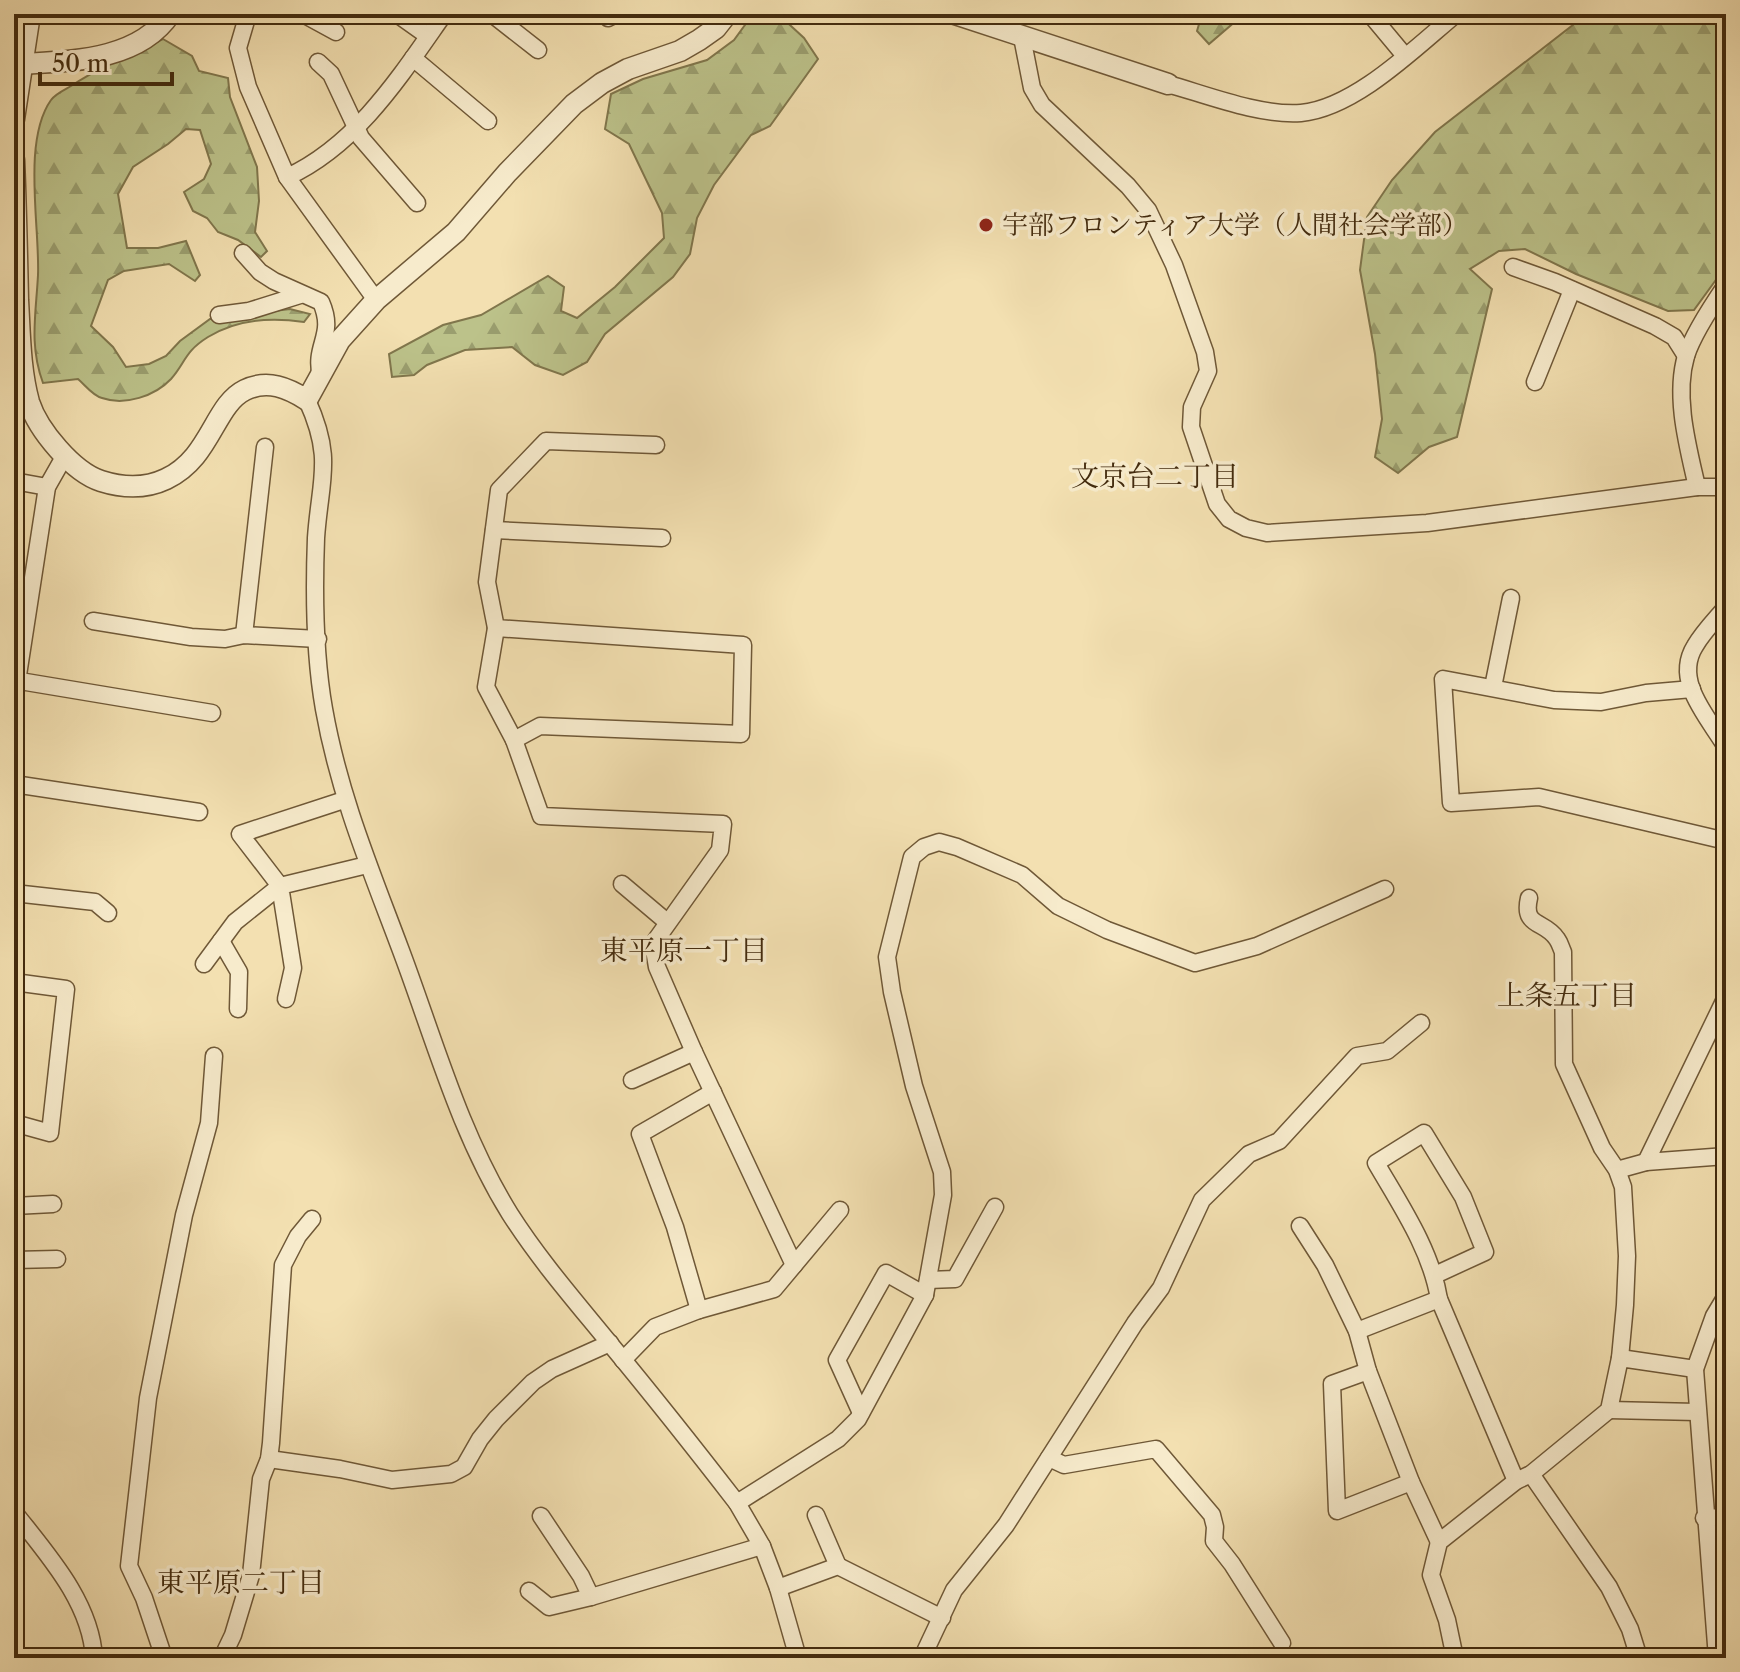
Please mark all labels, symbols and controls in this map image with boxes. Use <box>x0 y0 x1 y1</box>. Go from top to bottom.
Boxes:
scale bar <box>40 36 172 86</box>
text: 50 m <box>52 49 109 78</box>
place label: 宇部フロンティア大学（人間社会学部） <box>1002 209 1468 241</box>
marker: 宇部フロンティア大学（人間社会学部） <box>977 216 995 234</box>
district label: 文京台二丁目 <box>1071 459 1239 493</box>
district label: 東平原一丁目 <box>600 933 768 967</box>
district label: 上条五丁目 <box>1497 978 1637 1012</box>
district label: 東平原二丁目 <box>157 1565 325 1599</box>

